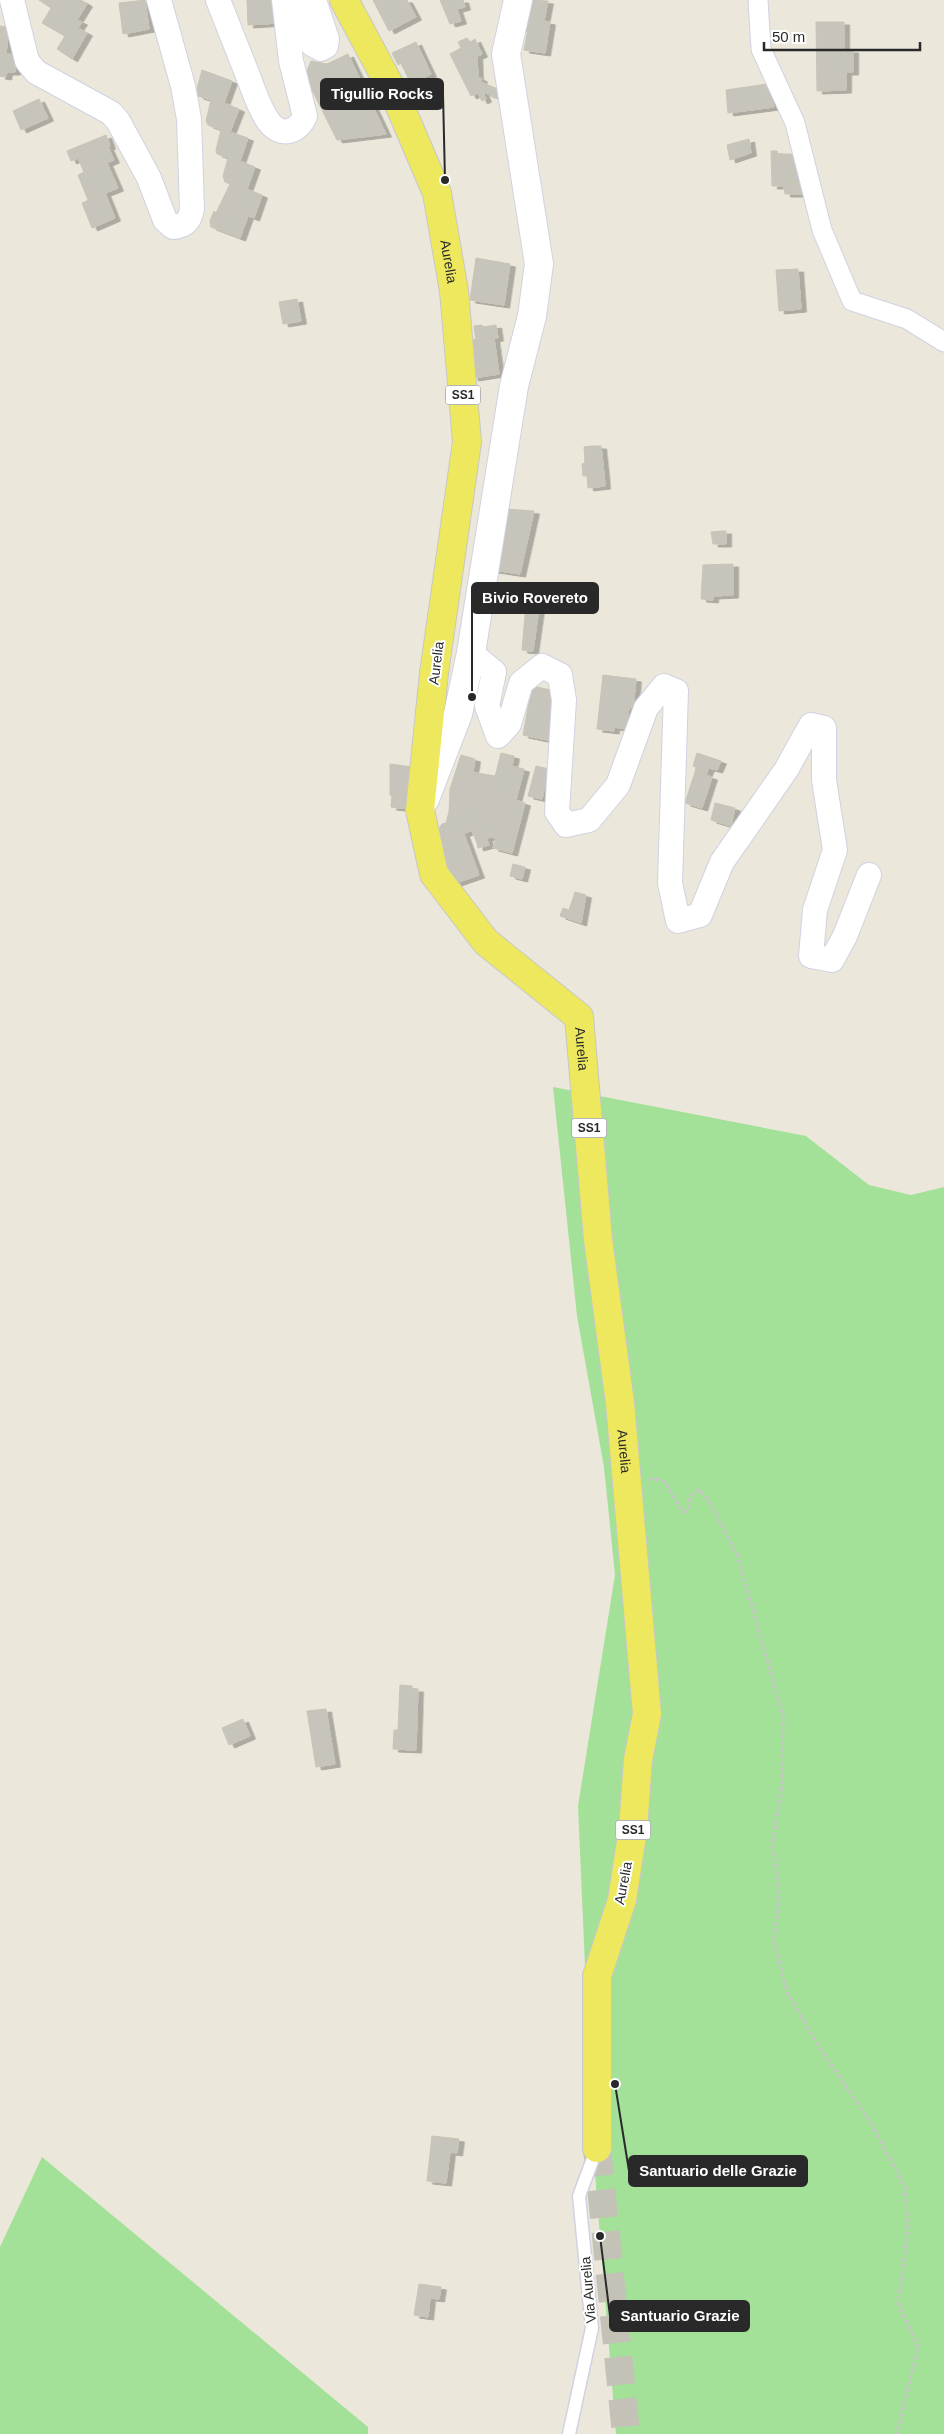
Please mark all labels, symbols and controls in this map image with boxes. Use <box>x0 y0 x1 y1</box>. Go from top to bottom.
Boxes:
scale bar <box>764 20 920 52</box>
text: 50 m <box>772 28 805 45</box>
callout: Tigullio Rocks <box>321 79 443 109</box>
text: Tigullio Rocks <box>331 85 433 102</box>
street label: Aurelia <box>437 239 461 285</box>
road number: SS1 <box>446 386 480 404</box>
callout: Bivio Rovereto <box>472 583 598 613</box>
text: Bivio Rovereto <box>482 589 588 606</box>
street label: Aurelia <box>425 640 447 686</box>
street label: Aurelia <box>572 1026 592 1071</box>
road number: SS1 <box>572 1118 606 1138</box>
street label: Aurelia <box>614 1429 634 1474</box>
road number: SS1 <box>616 1820 650 1840</box>
street label: Aurelia <box>611 1860 635 1906</box>
callout: Santuario delle Grazie <box>629 2156 807 2186</box>
text: Santuario delle Grazie <box>639 2162 797 2179</box>
street label: Via Aurelia <box>577 2256 599 2324</box>
callout: Santuario Grazie <box>610 2301 749 2331</box>
text: Santuario Grazie <box>620 2307 740 2324</box>

